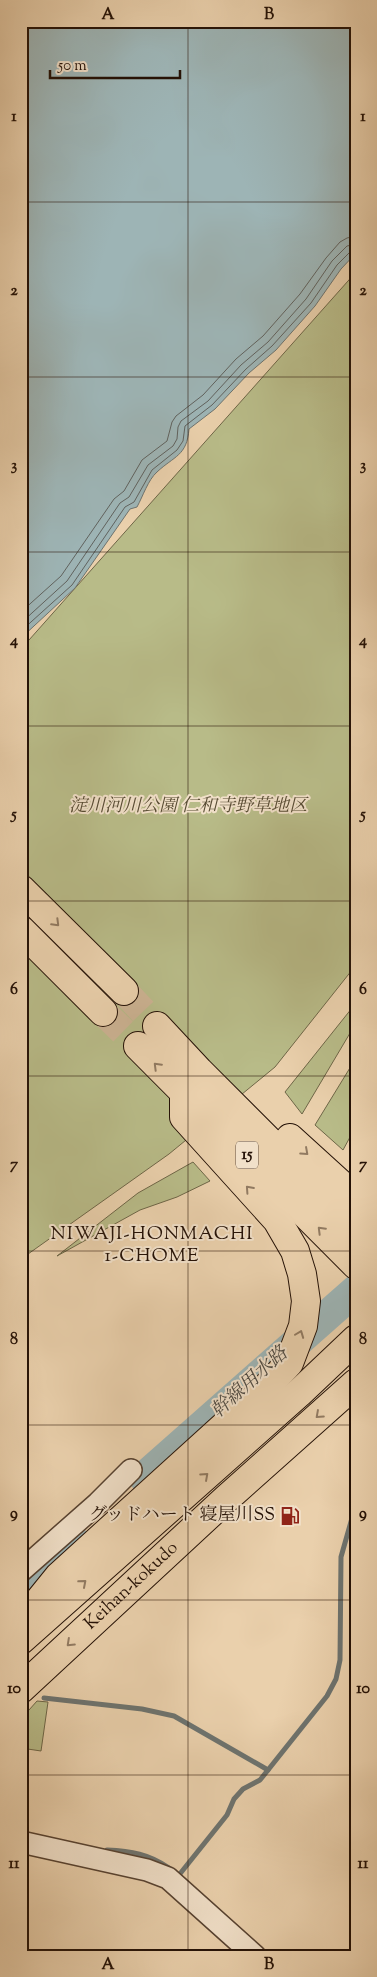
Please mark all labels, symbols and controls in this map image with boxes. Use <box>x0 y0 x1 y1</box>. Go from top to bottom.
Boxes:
text: A <box>102 4 115 27</box>
text: B <box>264 4 274 27</box>
scale bar <box>50 48 180 80</box>
text: 50 m <box>57 56 87 77</box>
text: 1 <box>11 106 17 129</box>
text: 1 <box>360 106 366 129</box>
text: 2 <box>10 280 18 303</box>
text: 2 <box>359 280 367 303</box>
text: 3 <box>11 455 18 478</box>
text: 3 <box>360 455 367 478</box>
text: 4 <box>9 630 18 653</box>
text: 4 <box>358 630 367 653</box>
park label: 淀川河川公園 仁和寺野草地区 <box>69 794 309 820</box>
text: 5 <box>9 804 17 827</box>
text: 5 <box>358 804 366 827</box>
one-way arrow <box>50 917 59 926</box>
text: 6 <box>10 979 18 1002</box>
text: 6 <box>359 979 367 1002</box>
one-way arrow <box>154 1062 163 1071</box>
road number: 15 <box>236 1142 258 1168</box>
one-way arrow <box>300 1146 309 1155</box>
text: 7 <box>10 1154 19 1177</box>
text: 7 <box>359 1154 368 1177</box>
one-way arrow <box>246 1186 255 1195</box>
district label: NIWAJI-HONMACHI 1-CHOME <box>51 1221 253 1270</box>
one-way arrow <box>318 1227 327 1236</box>
text: 8 <box>10 1329 18 1352</box>
text: 8 <box>359 1329 367 1352</box>
one-way arrow <box>294 1330 304 1339</box>
water label: 幹線用水路 <box>206 1340 296 1425</box>
one-way arrow <box>316 1410 325 1419</box>
one-way arrow <box>200 1473 209 1482</box>
text: 9 <box>10 1503 18 1526</box>
place label: グッドハート 寝屋川SS <box>89 1503 275 1529</box>
text: 9 <box>359 1503 367 1526</box>
fuel station icon: グッドハート 寝屋川SS <box>279 1505 301 1527</box>
street label: Keihan-kokudo <box>79 1536 185 1637</box>
one-way arrow <box>77 1580 86 1589</box>
one-way arrow <box>67 1637 76 1646</box>
text: 10 <box>7 1678 21 1701</box>
text: 10 <box>356 1678 370 1701</box>
text: 11 <box>9 1853 20 1876</box>
text: 11 <box>358 1853 369 1876</box>
text: A <box>102 1954 115 1977</box>
text: B <box>264 1954 274 1977</box>

